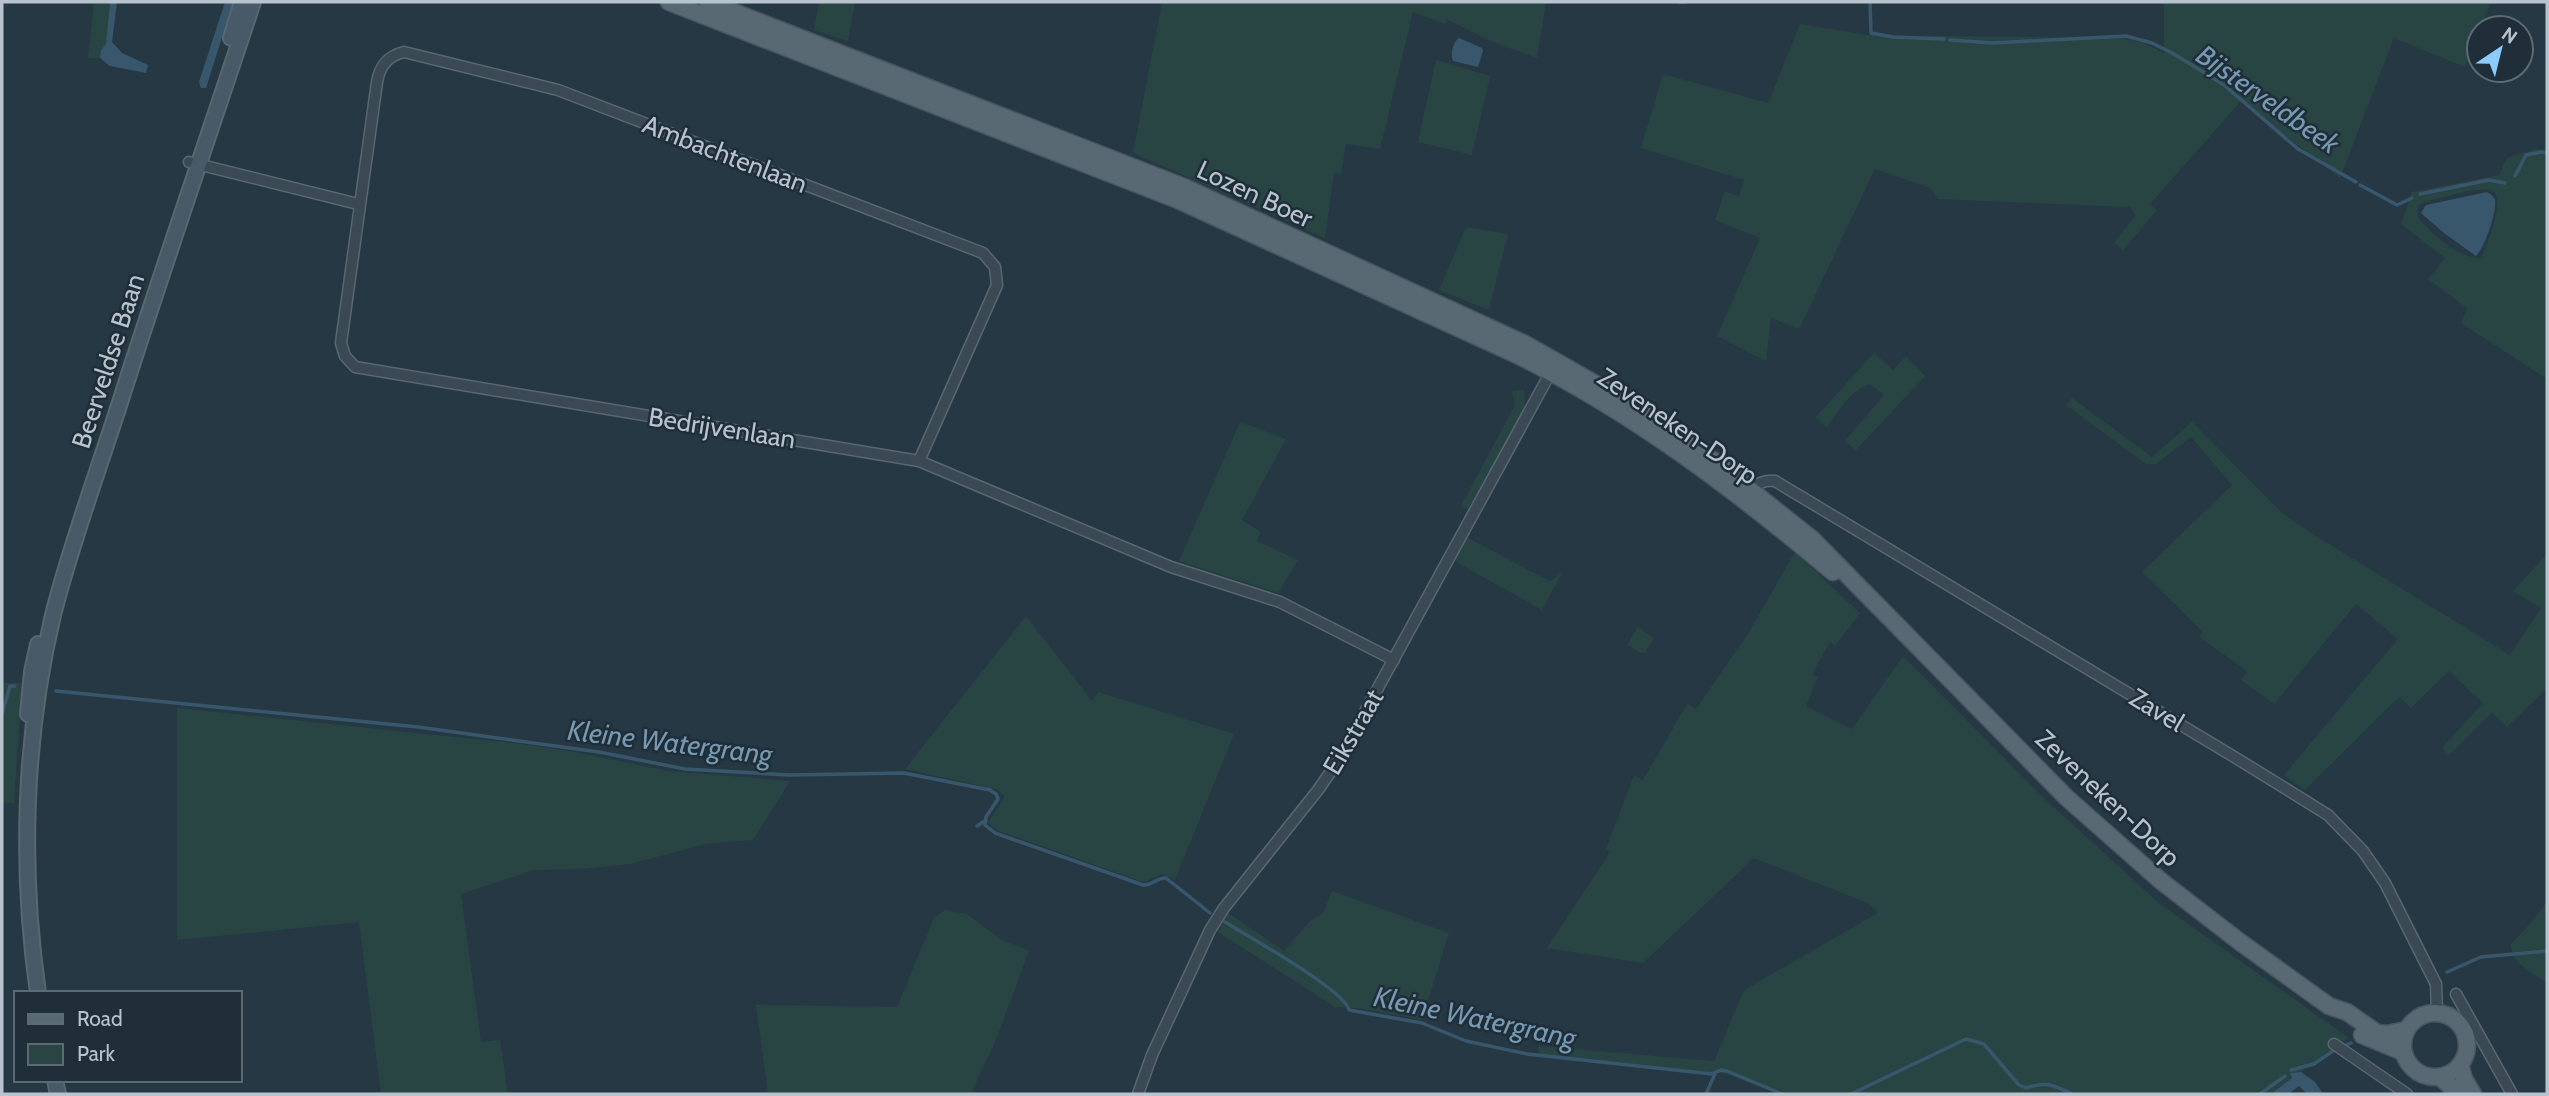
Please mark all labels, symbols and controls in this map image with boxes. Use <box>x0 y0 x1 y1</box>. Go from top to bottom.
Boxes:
north arrow <box>2465 14 2535 84</box>
text: N <box>2497 22 2522 49</box>
water label: Bijsterveldbeek <box>2190 37 2347 161</box>
street label: Ambachtenlaan <box>638 108 812 200</box>
street label: Lozen Boer <box>1192 153 1319 235</box>
street label: Beerveldse Baan <box>65 270 151 452</box>
street label: Zeveneken-Dorp <box>1592 361 1764 491</box>
street label: Bedrijvenlaan <box>646 401 798 455</box>
street label: Zavel <box>2124 681 2190 739</box>
street label: Eikstraat <box>1316 683 1390 780</box>
water label: Kleine Watergrang <box>566 713 775 772</box>
street label: Zeveneken-Dorp <box>2029 723 2187 873</box>
water label: Kleine Watergrang <box>1371 979 1580 1055</box>
legend <box>14 991 242 1082</box>
text: Road <box>77 1006 123 1031</box>
text: Park <box>77 1041 115 1066</box>

